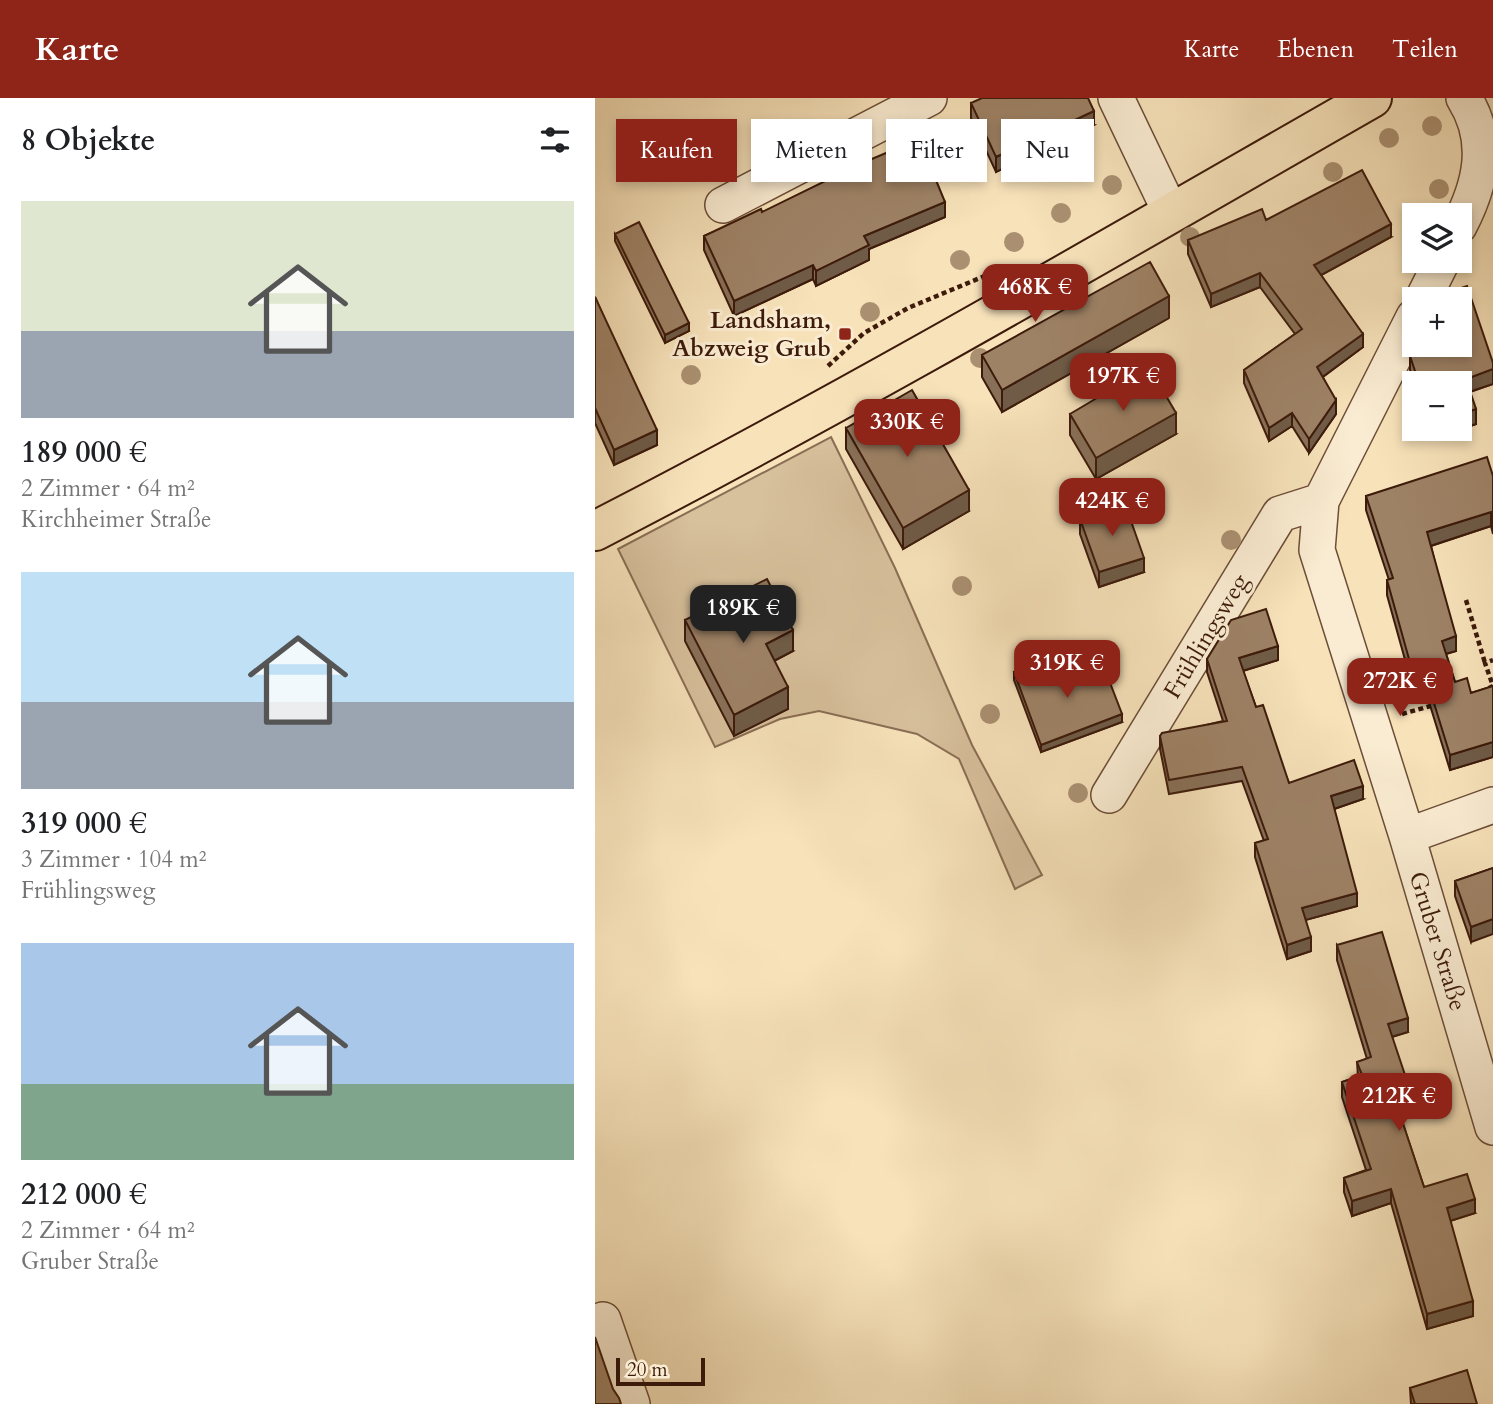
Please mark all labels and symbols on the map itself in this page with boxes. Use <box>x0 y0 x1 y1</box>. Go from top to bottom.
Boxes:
pin: 468K € <box>978 264 1092 324</box>
place label: Landsham, Abzweig Grub <box>672 304 831 365</box>
marker: Landsham, Abzweig Grub <box>837 326 853 342</box>
pin: 197K € <box>1066 354 1180 413</box>
pin: 330K € <box>850 400 964 459</box>
pin: 424K € <box>1055 478 1169 538</box>
street label: Frühlingsweg <box>1156 567 1257 705</box>
pin: 189K € <box>686 586 800 645</box>
pin: 319K € <box>1010 640 1124 700</box>
pin: 272K € <box>1343 658 1457 718</box>
street label: Gruber Straße <box>1401 868 1474 1015</box>
pin: 212K € <box>1342 1074 1456 1133</box>
scale bar <box>616 1355 705 1387</box>

